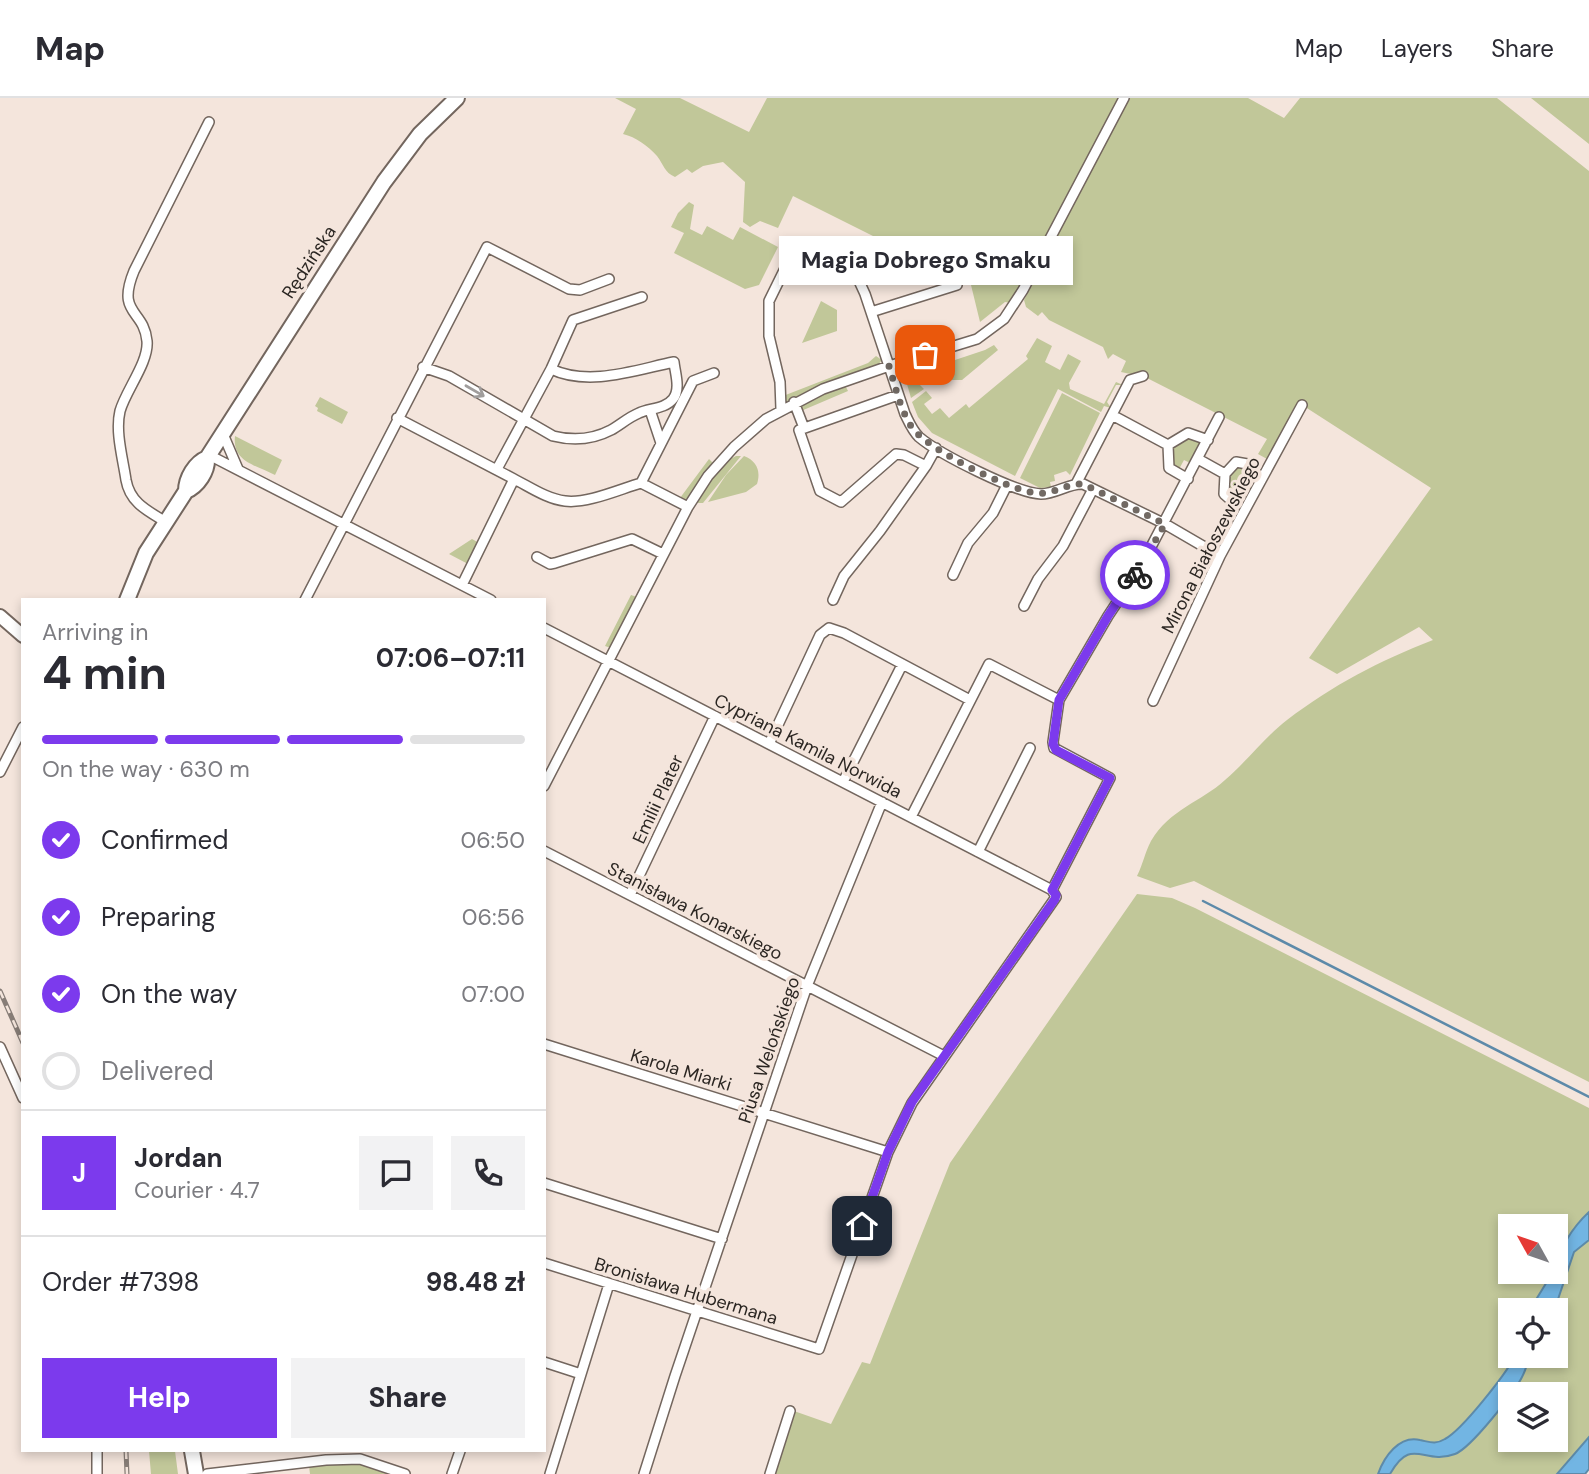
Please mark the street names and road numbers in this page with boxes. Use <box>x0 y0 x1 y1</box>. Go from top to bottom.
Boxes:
street label: Rędzińska <box>276 221 342 303</box>
street label: Mirona Białoszewskiego <box>1156 453 1266 637</box>
street label: Cypriana Kamila Norwida <box>710 688 906 804</box>
street label: Emilii Plater <box>627 750 689 847</box>
street label: Stanisława Konarskiego <box>603 856 787 966</box>
street label: Piusa Welońskiego <box>733 974 805 1126</box>
street label: Karola Miarki <box>627 1043 735 1097</box>
street label: Bronisława Hubermana <box>591 1252 781 1330</box>

